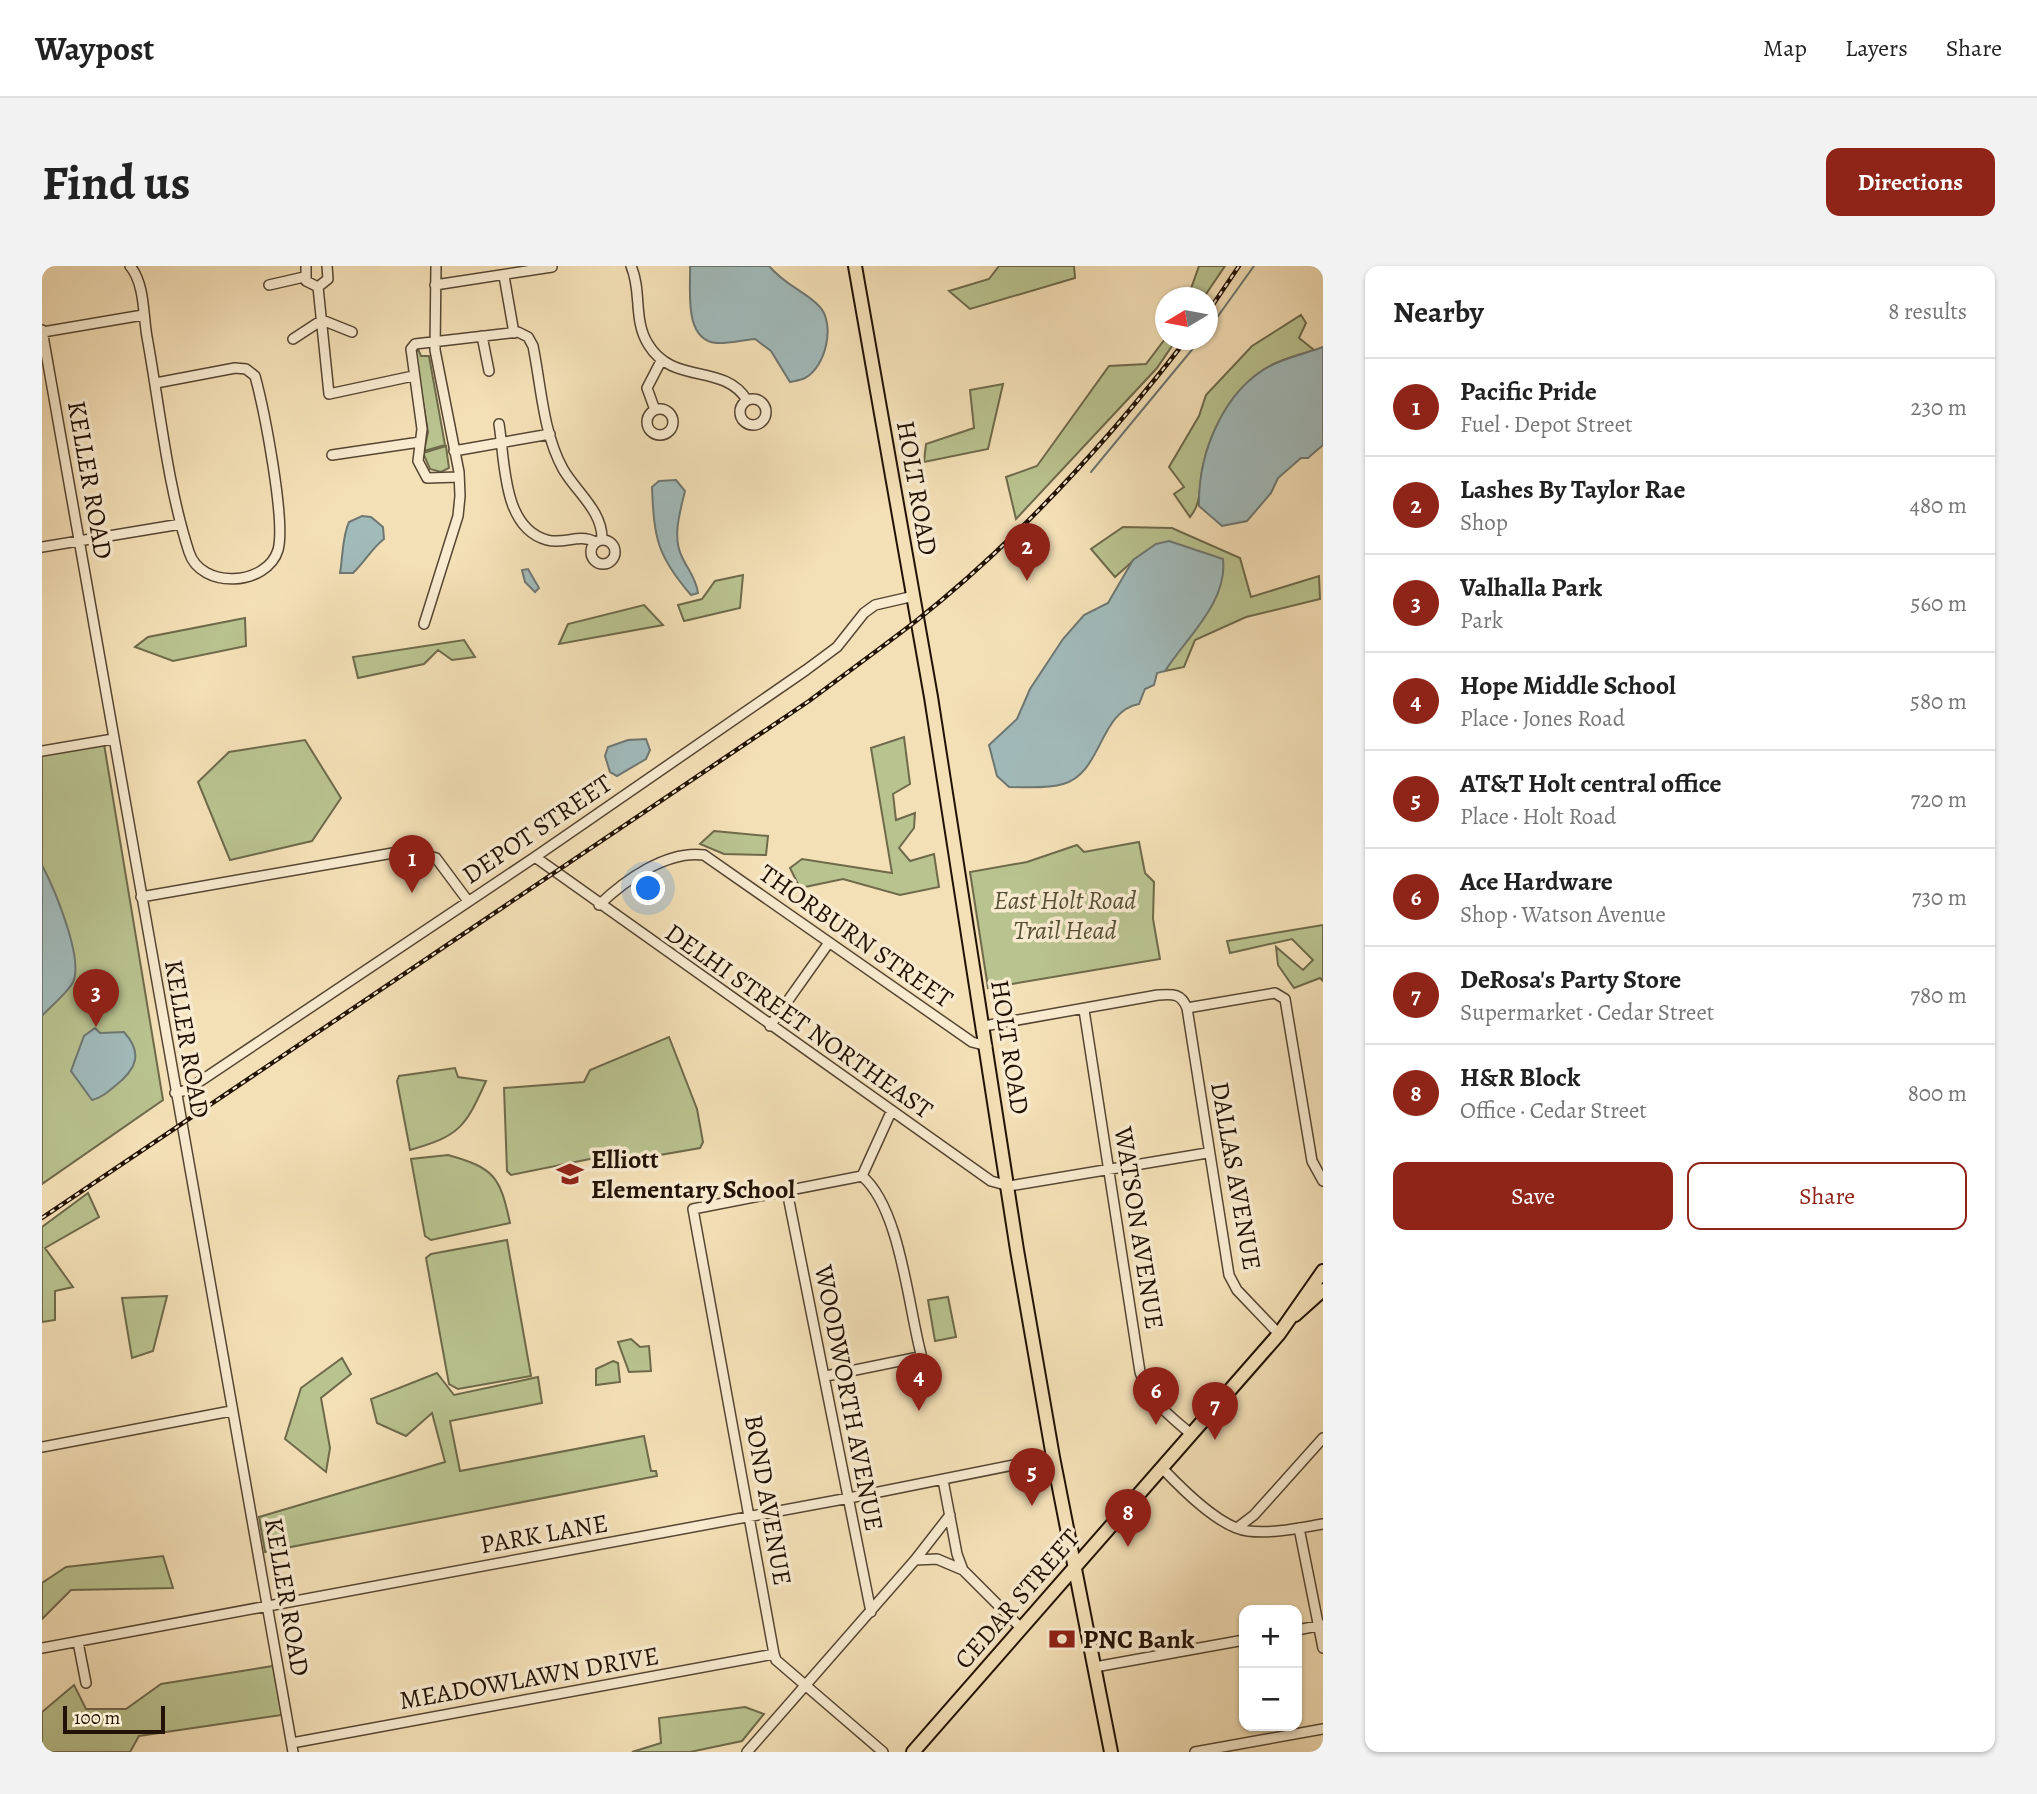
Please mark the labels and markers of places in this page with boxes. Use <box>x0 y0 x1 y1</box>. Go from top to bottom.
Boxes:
pin: 2 <box>1004 523 1050 581</box>
pin: 1 <box>389 835 435 893</box>
pin: 3 <box>73 969 119 1027</box>
place label: Elliott Elementary School <box>591 1142 795 1207</box>
school or university icon: Elliott Elementary School <box>555 1159 585 1189</box>
pin: 4 <box>896 1353 942 1411</box>
pin: 6 <box>1133 1367 1179 1425</box>
pin: 7 <box>1192 1382 1238 1440</box>
pin: 5 <box>1009 1448 1055 1506</box>
pin: 8 <box>1105 1489 1151 1547</box>
place label: PNC Bank <box>1083 1622 1195 1657</box>
bank icon: PNC Bank <box>1047 1624 1077 1654</box>

